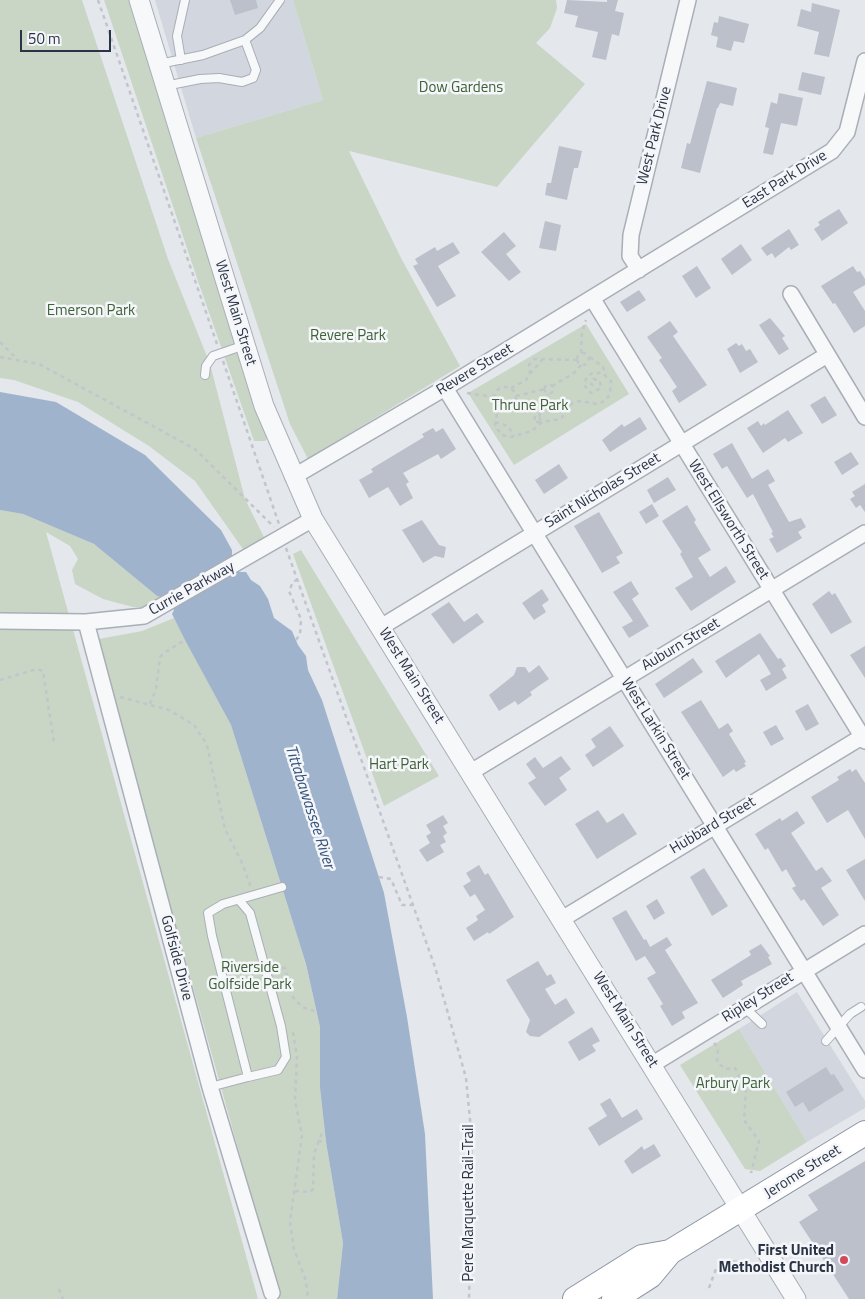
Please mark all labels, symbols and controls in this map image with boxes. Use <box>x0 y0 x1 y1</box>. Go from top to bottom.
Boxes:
scale bar <box>22 20 114 52</box>
text: 50 m <box>28 27 61 50</box>
park label: Dow Gardens <box>419 79 503 97</box>
street label: West Park Drive <box>634 85 676 187</box>
street label: East Park Drive <box>739 147 831 213</box>
street label: West Main Street <box>210 258 260 368</box>
park label: Emerson Park <box>47 302 135 320</box>
park label: Revere Park <box>310 327 386 345</box>
street label: Revere Street <box>434 340 516 400</box>
park label: Thrune Park <box>492 397 568 415</box>
street label: Saint Nicholas Street <box>542 449 664 533</box>
street label: West Ellsworth Street <box>684 457 772 583</box>
street label: Currie Parkway <box>146 558 238 620</box>
street label: Auburn Street <box>639 615 723 675</box>
street label: West Main Street <box>374 625 448 727</box>
street label: West Larkin Street <box>617 675 693 783</box>
water label: Tittabawassee River <box>280 743 338 871</box>
park label: Hart Park <box>369 756 429 774</box>
street label: Hubbard Street <box>667 793 759 859</box>
street label: Golfside Drive <box>156 913 196 1003</box>
park label: Riverside Golfside Park <box>208 959 292 994</box>
street label: West Main Street <box>588 969 662 1071</box>
street label: Ripley Street <box>719 969 797 1027</box>
park label: Arbury Park <box>696 1075 770 1093</box>
street label: Pere Marquette Rail-Trail <box>460 1124 478 1282</box>
street label: Jerome Street <box>761 1141 845 1203</box>
place label: First United Methodist Church <box>719 1242 834 1277</box>
marker: First United Methodist Church <box>838 1254 850 1266</box>

